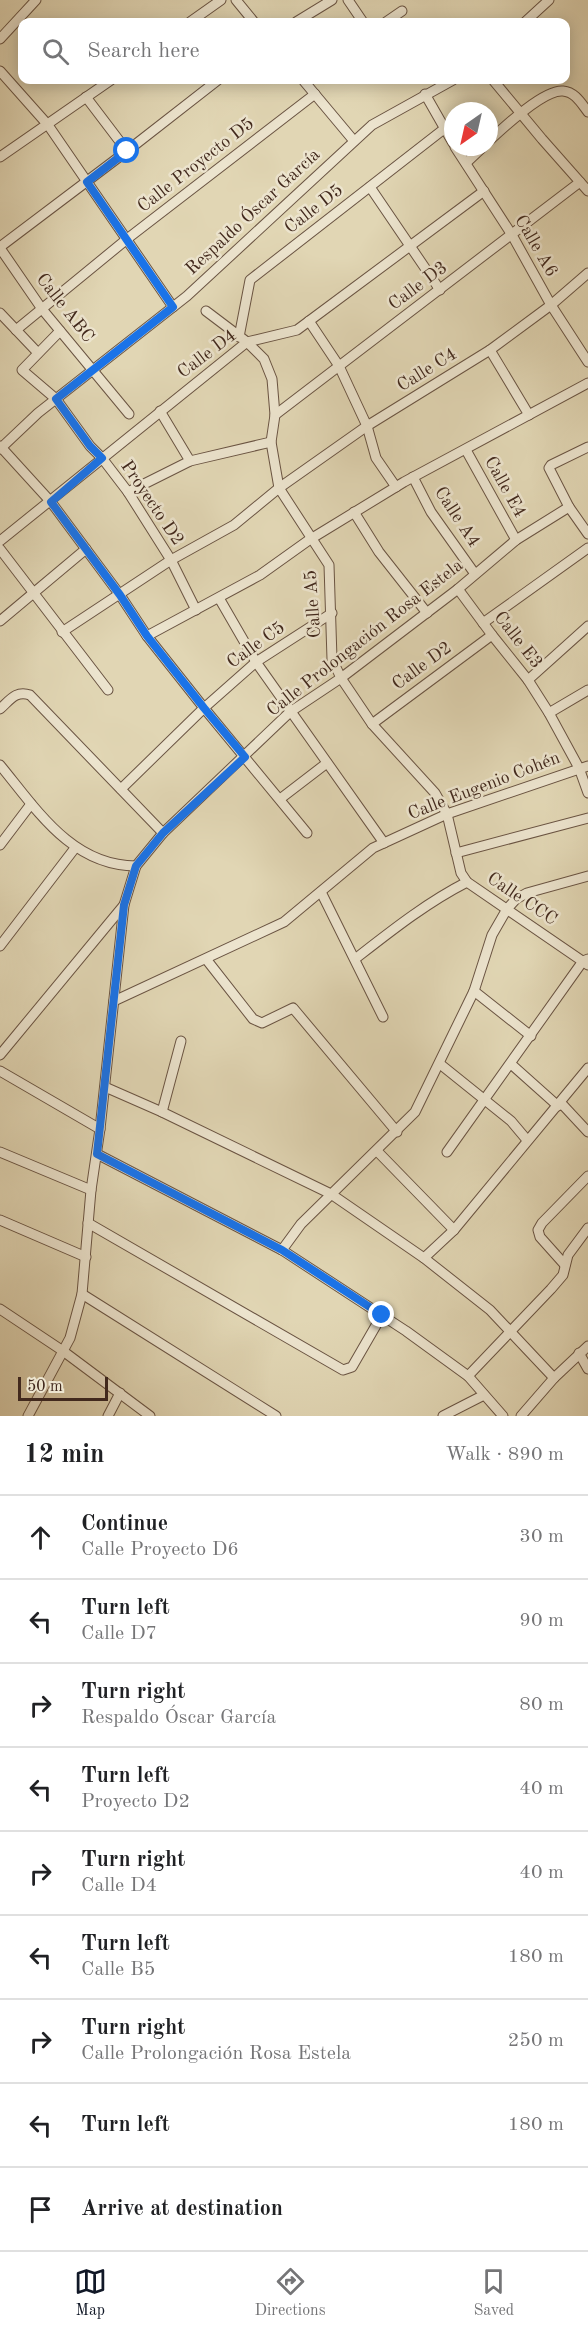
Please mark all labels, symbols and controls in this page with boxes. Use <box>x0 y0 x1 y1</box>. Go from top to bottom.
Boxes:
search box <box>18 18 570 84</box>
icon: search <box>39 35 72 68</box>
text: Search here <box>87 40 200 62</box>
north arrow <box>444 102 498 156</box>
street label: Calle Proyecto D5 <box>134 114 258 216</box>
route start <box>113 137 139 163</box>
street label: Respaldo Óscar García <box>179 142 324 279</box>
street label: Calle D5 <box>281 181 347 237</box>
street label: Calle A6 <box>511 212 561 280</box>
street label: Calle D3 <box>385 258 451 314</box>
street label: Calle ABC <box>33 270 97 346</box>
street label: Calle D4 <box>174 326 240 382</box>
street label: Calle C4 <box>394 345 460 395</box>
street label: Calle E4 <box>481 453 529 521</box>
street label: Proyecto D2 <box>117 457 187 549</box>
street label: Calle A4 <box>431 484 483 550</box>
street label: Calle Prolongación Rosa Estela <box>264 556 466 720</box>
street label: Calle A5 <box>302 569 324 639</box>
street label: Calle E3 <box>490 608 546 672</box>
street label: Calle C5 <box>224 618 288 672</box>
street label: Calle D2 <box>389 639 455 693</box>
street label: Calle Eugenio Cohén <box>405 749 563 823</box>
street label: Calle CCC <box>484 869 560 929</box>
route end <box>368 1301 394 1327</box>
scale bar <box>18 1374 108 1402</box>
text: 50 m <box>27 1379 63 1395</box>
text: 12 min <box>24 1442 104 1468</box>
text: Walk · 890 m <box>445 1445 564 1465</box>
text: Continue <box>81 1513 168 1535</box>
icon: ahead <box>24 1521 57 1554</box>
text: 30 m <box>519 1527 564 1547</box>
text: Calle Proyecto D6 <box>81 1540 239 1560</box>
text: Turn left <box>81 1597 170 1619</box>
icon: left <box>24 1605 57 1638</box>
text: 90 m <box>519 1611 564 1631</box>
text: Calle D7 <box>81 1624 157 1644</box>
text: Turn right <box>81 1681 185 1703</box>
icon: right <box>24 1689 57 1722</box>
text: 80 m <box>519 1695 564 1715</box>
text: Respaldo Óscar García <box>81 1708 276 1728</box>
text: Turn left <box>81 1765 170 1787</box>
icon: left <box>24 1773 57 1806</box>
text: 40 m <box>519 1779 564 1799</box>
text: Proyecto D2 <box>81 1792 190 1812</box>
text: Turn right <box>81 1849 185 1871</box>
icon: right <box>24 1857 57 1890</box>
text: 40 m <box>519 1863 564 1883</box>
text: Calle D4 <box>81 1876 157 1896</box>
text: Turn left <box>81 1933 170 1955</box>
icon: left <box>24 1941 57 1974</box>
text: 180 m <box>508 1947 564 1967</box>
text: Calle B5 <box>81 1960 155 1980</box>
text: Turn right <box>81 2017 185 2039</box>
icon: right <box>24 2025 57 2058</box>
text: 250 m <box>508 2031 564 2051</box>
text: Calle Prolongación Rosa Estela <box>81 2044 351 2064</box>
icon: left <box>24 2109 57 2142</box>
text: Turn left <box>81 2114 170 2136</box>
text: 180 m <box>508 2115 564 2135</box>
icon: arrive <box>24 2193 57 2226</box>
text: Arrive at destination <box>81 2198 283 2220</box>
tab: Map <box>74 2265 107 2321</box>
tab: Directions <box>255 2265 326 2321</box>
tab: Saved <box>473 2265 514 2321</box>

